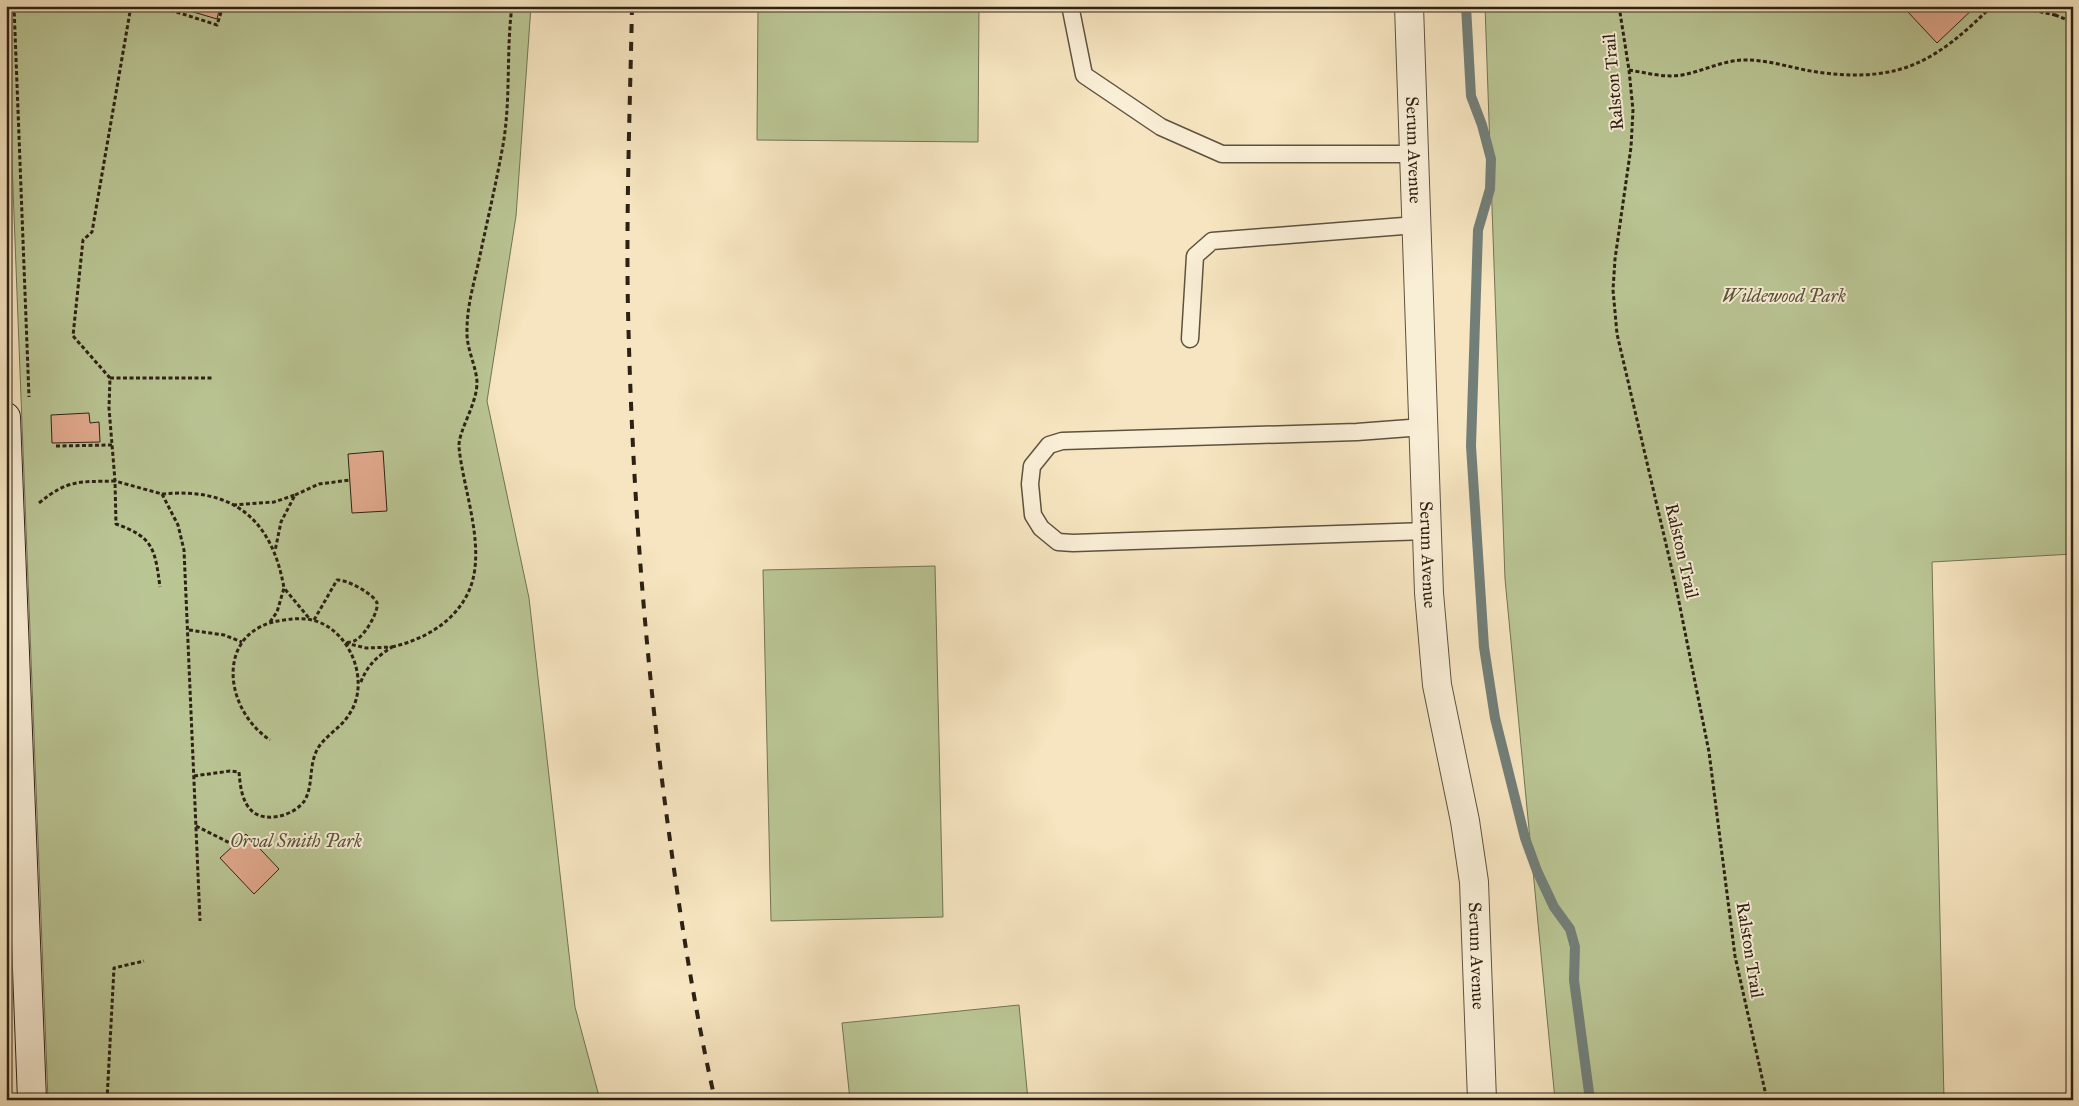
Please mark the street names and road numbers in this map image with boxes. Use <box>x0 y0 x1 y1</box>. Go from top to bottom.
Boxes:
street label: Ralston Trail <box>1598 33 1628 131</box>
street label: Serum Avenue <box>1401 96 1427 204</box>
street label: Serum Avenue <box>1415 501 1441 609</box>
street label: Ralston Trail <box>1660 501 1704 601</box>
street label: Ralston Trail <box>1732 900 1768 1000</box>
street label: Serum Avenue <box>1464 902 1490 1010</box>

